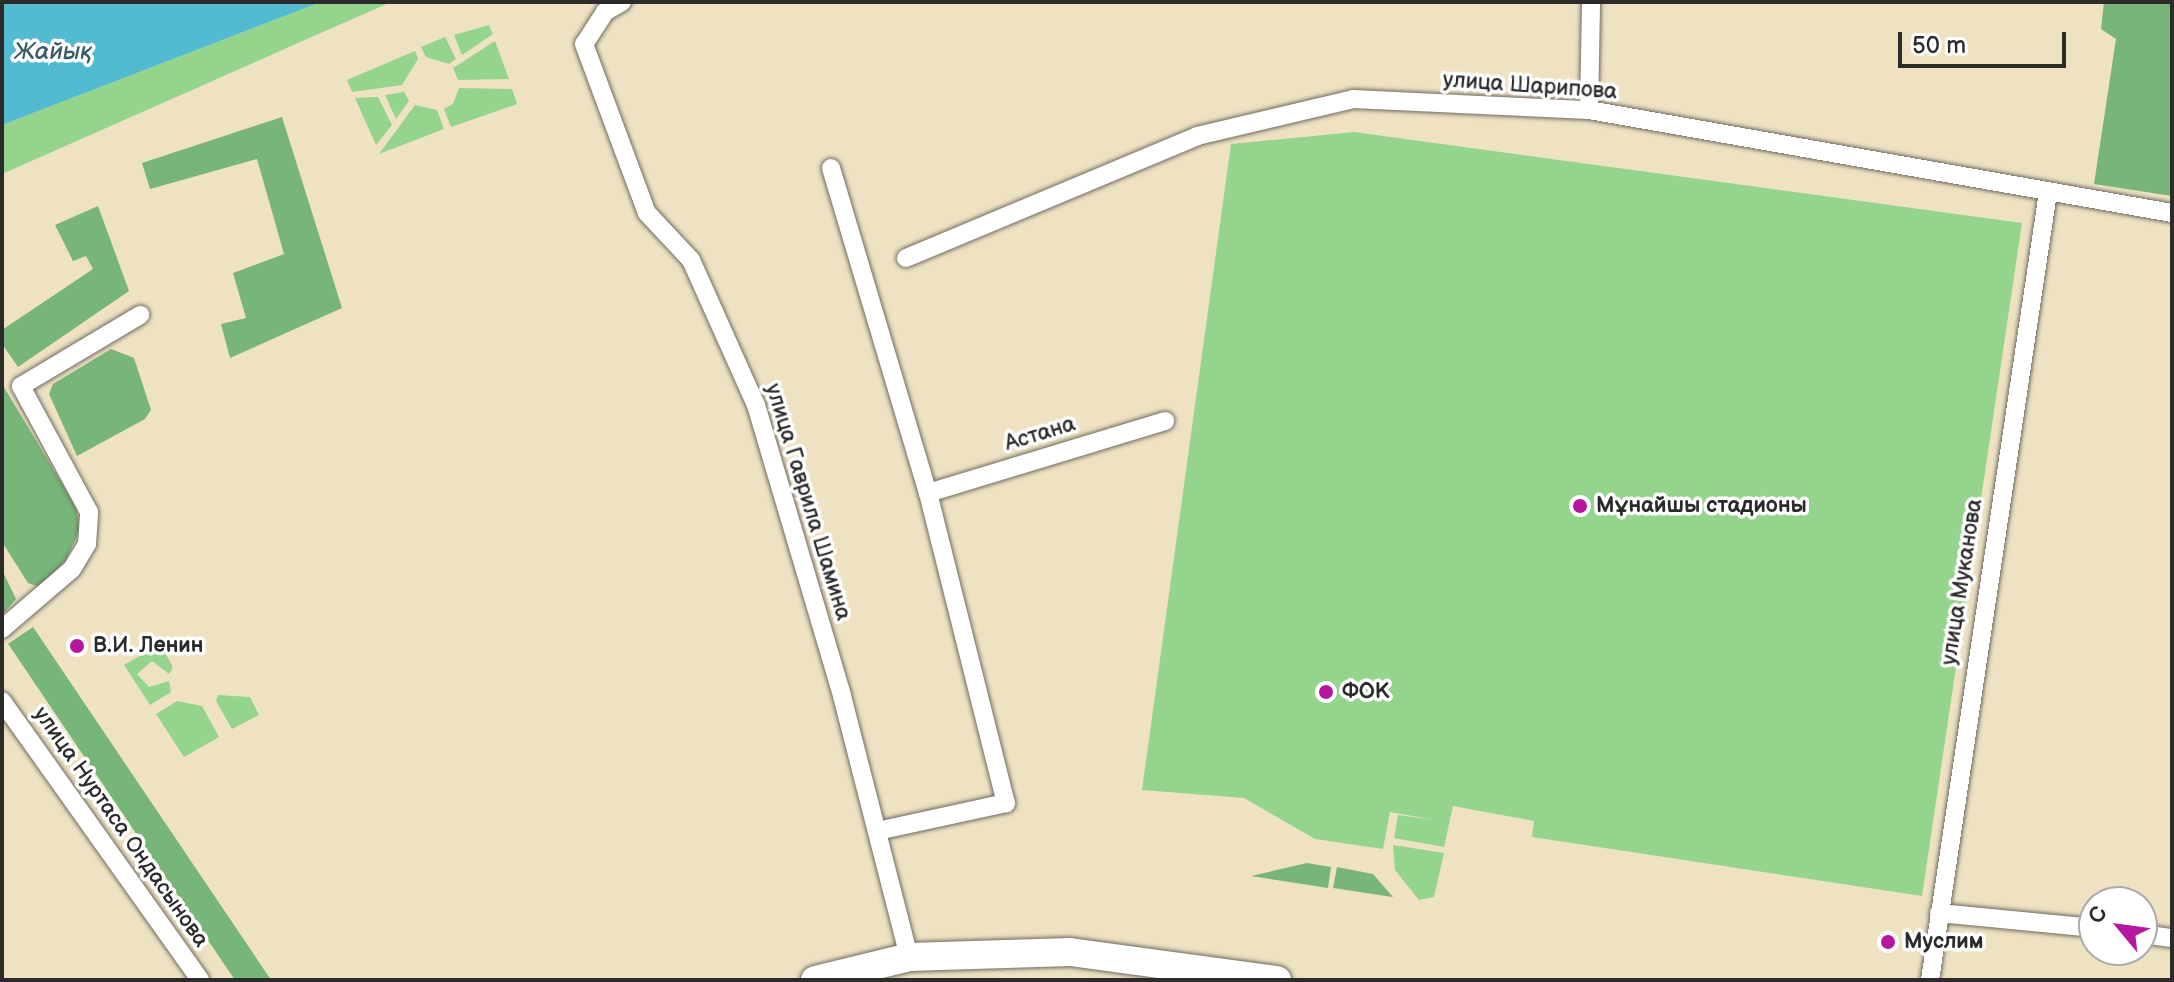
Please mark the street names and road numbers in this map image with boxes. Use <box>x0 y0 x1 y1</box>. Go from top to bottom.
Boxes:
street label: улица Шарипова <box>1442 67 1618 105</box>
street label: улица Гаврила Шамина <box>759 380 857 624</box>
street label: Астана <box>1002 411 1078 457</box>
street label: улица Муканова <box>1936 497 1988 667</box>
street label: улица Нуртаса Ондасынова <box>28 702 214 952</box>

